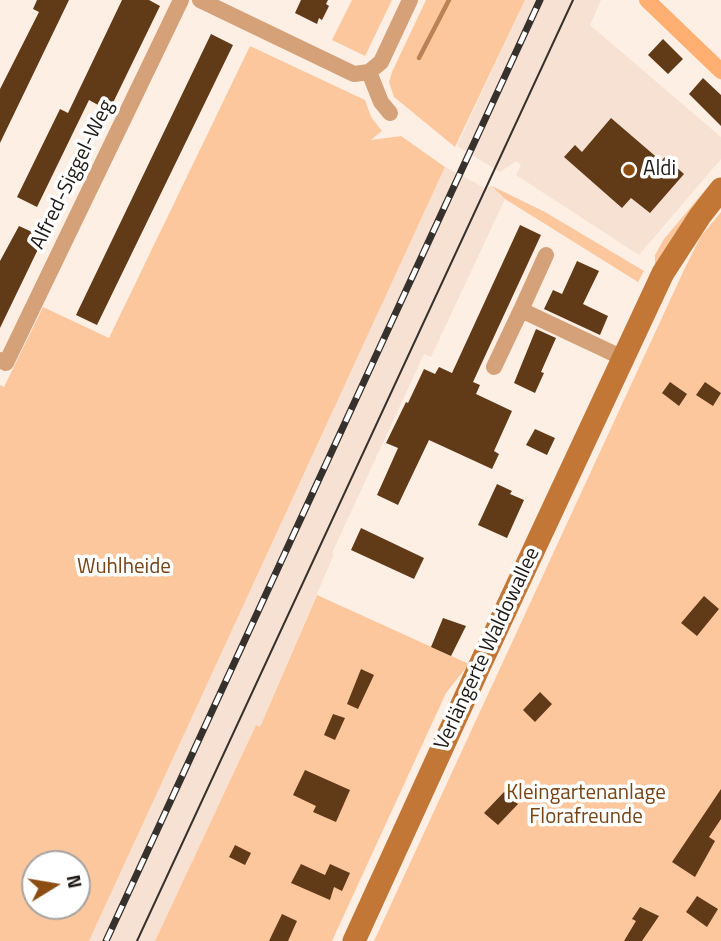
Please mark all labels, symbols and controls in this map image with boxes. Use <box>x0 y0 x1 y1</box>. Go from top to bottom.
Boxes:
street label: Alfred-Siggel-Weg <box>26 96 120 254</box>
place label: Aldi <box>643 157 676 183</box>
marker: Aldi <box>621 162 637 178</box>
street label: Verlängerte Waldowallee <box>430 544 546 754</box>
park label: Wuhlheide <box>77 555 171 581</box>
park label: Kleingartenanlage Florafreunde <box>506 781 666 831</box>
north arrow <box>21 850 91 920</box>
text: N <box>60 872 91 891</box>

